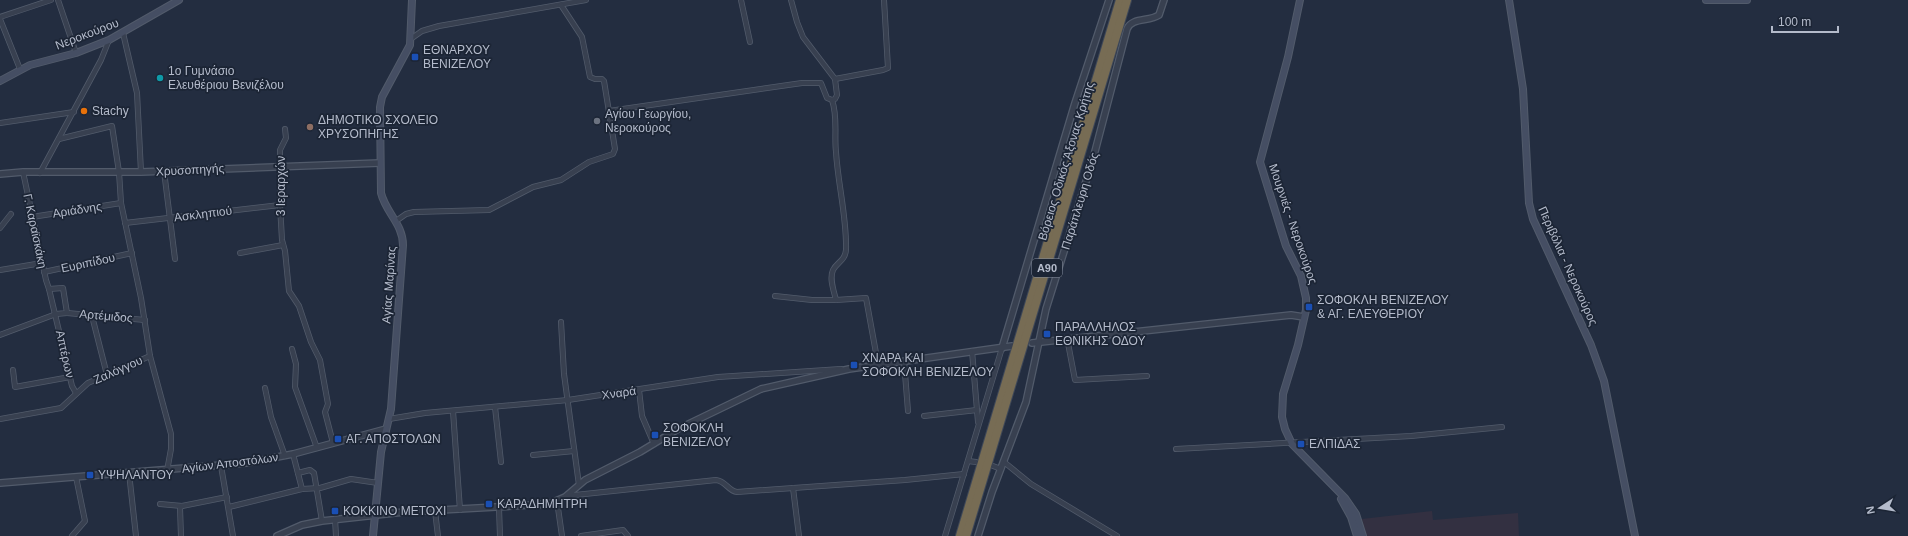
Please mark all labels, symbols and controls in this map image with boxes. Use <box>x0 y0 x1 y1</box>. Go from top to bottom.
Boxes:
scale bar <box>1772 8 1838 34</box>
text: 100 m <box>1778 15 1811 29</box>
street label: Νεροκούρου <box>53 16 121 52</box>
place label: ΕΘΝΑΡΧΟΥ ΒΕΝΙΖΕΛΟΥ <box>423 43 491 71</box>
marker: ΕΘΝΑΡΧΟΥ ΒΕΝΙΖΕΛΟΥ <box>410 52 420 62</box>
place label: 1ο Γυμνάσιο Ελευθέριου Βενιζέλου <box>168 64 284 92</box>
marker: 1ο Γυμνάσιο Ελευθέριου Βενιζέλου <box>155 73 165 83</box>
street label: Βόρειος Οδικός Άξονας Κρήτης <box>1035 80 1097 242</box>
place label: Stachy <box>92 104 129 118</box>
marker: Stachy <box>79 106 89 116</box>
place label: Αγίου Γεωργίου, Νεροκούρος <box>605 107 691 135</box>
place label: ΔΗΜΟΤΙΚΟ ΣΧΟΛΕΙΟ ΧΡΥΣΟΠΗΓΗΣ <box>318 113 438 141</box>
marker: Αγίου Γεωργίου, Νεροκούρος <box>592 116 602 126</box>
marker: ΔΗΜΟΤΙΚΟ ΣΧΟΛΕΙΟ ΧΡΥΣΟΠΗΓΗΣ <box>305 122 315 132</box>
street label: Παράπλευρη Οδός <box>1059 151 1102 251</box>
street label: 3 Ιεραρχών <box>274 156 288 216</box>
street label: Χρυσοπηγής <box>155 161 225 179</box>
street label: Μουρνιές - Νεροκούρος <box>1266 162 1320 286</box>
street label: Γ. Καραϊσκάκη <box>20 192 50 270</box>
street label: Αριάδνης <box>51 199 103 221</box>
street label: Ασκληπιού <box>173 204 233 224</box>
street label: Περιβόλια - Νεροκούρος <box>1535 204 1601 328</box>
street label: Αγίας Μαρίνας <box>379 246 399 324</box>
street label: Ευριπίδου <box>60 250 116 276</box>
road number: Α90 <box>1032 259 1062 277</box>
place label: ΣΟΦΟΚΛΗ ΒΕΝΙΖΕΛΟΥ & ΑΓ. ΕΛΕΥΘΕΡΙΟΥ <box>1317 293 1449 321</box>
marker: ΣΟΦΟΚΛΗ ΒΕΝΙΖΕΛΟΥ & ΑΓ. ΕΛΕΥΘΕΡΙΟΥ <box>1304 302 1314 312</box>
street label: Αρτέμιδος <box>79 307 133 325</box>
place label: ΠΑΡΑΛΛΗΛΟΣ ΕΘΝΙΚΗΣ ΟΔΟΥ <box>1055 320 1146 348</box>
street label: Απτέρων <box>53 329 77 379</box>
marker: ΠΑΡΑΛΛΗΛΟΣ ΕΘΝΙΚΗΣ ΟΔΟΥ <box>1042 329 1052 339</box>
place label: ΧΝΑΡΑ ΚΑΙ ΣΟΦΟΚΛΗ ΒΕΝΙΖΕΛΟΥ <box>862 351 994 379</box>
street label: Ζαλόγγου <box>91 353 145 387</box>
marker: ΧΝΑΡΑ ΚΑΙ ΣΟΦΟΚΛΗ ΒΕΝΙΖΕΛΟΥ <box>849 360 859 370</box>
street label: Χναρά <box>601 384 637 402</box>
place label: ΣΟΦΟΚΛΗ ΒΕΝΙΖΕΛΟΥ <box>663 421 731 449</box>
marker: ΣΟΦΟΚΛΗ ΒΕΝΙΖΕΛΟΥ <box>650 430 660 440</box>
place label: ΑΓ. ΑΠΟΣΤΟΛΩΝ <box>346 432 441 446</box>
marker: ΑΓ. ΑΠΟΣΤΟΛΩΝ <box>333 434 343 444</box>
place label: ΕΛΠΙΔΑΣ <box>1309 437 1360 451</box>
marker: ΕΛΠΙΔΑΣ <box>1296 439 1306 449</box>
street label: Αγίων Αποστόλων <box>181 450 279 476</box>
place label: ΥΨΗΛΑΝΤΟΥ <box>98 468 173 482</box>
marker: ΥΨΗΛΑΝΤΟΥ <box>85 470 95 480</box>
north arrow <box>1860 488 1900 528</box>
place label: ΚΑΡΑΔΗΜΗΤΡΗ <box>497 497 587 511</box>
marker: ΚΑΡΑΔΗΜΗΤΡΗ <box>484 499 494 509</box>
place label: ΚΟΚΚΙΝΟ ΜΕΤΟΧΙ <box>343 504 446 518</box>
text: N <box>1864 505 1877 515</box>
marker: ΚΟΚΚΙΝΟ ΜΕΤΟΧΙ <box>330 506 340 516</box>

